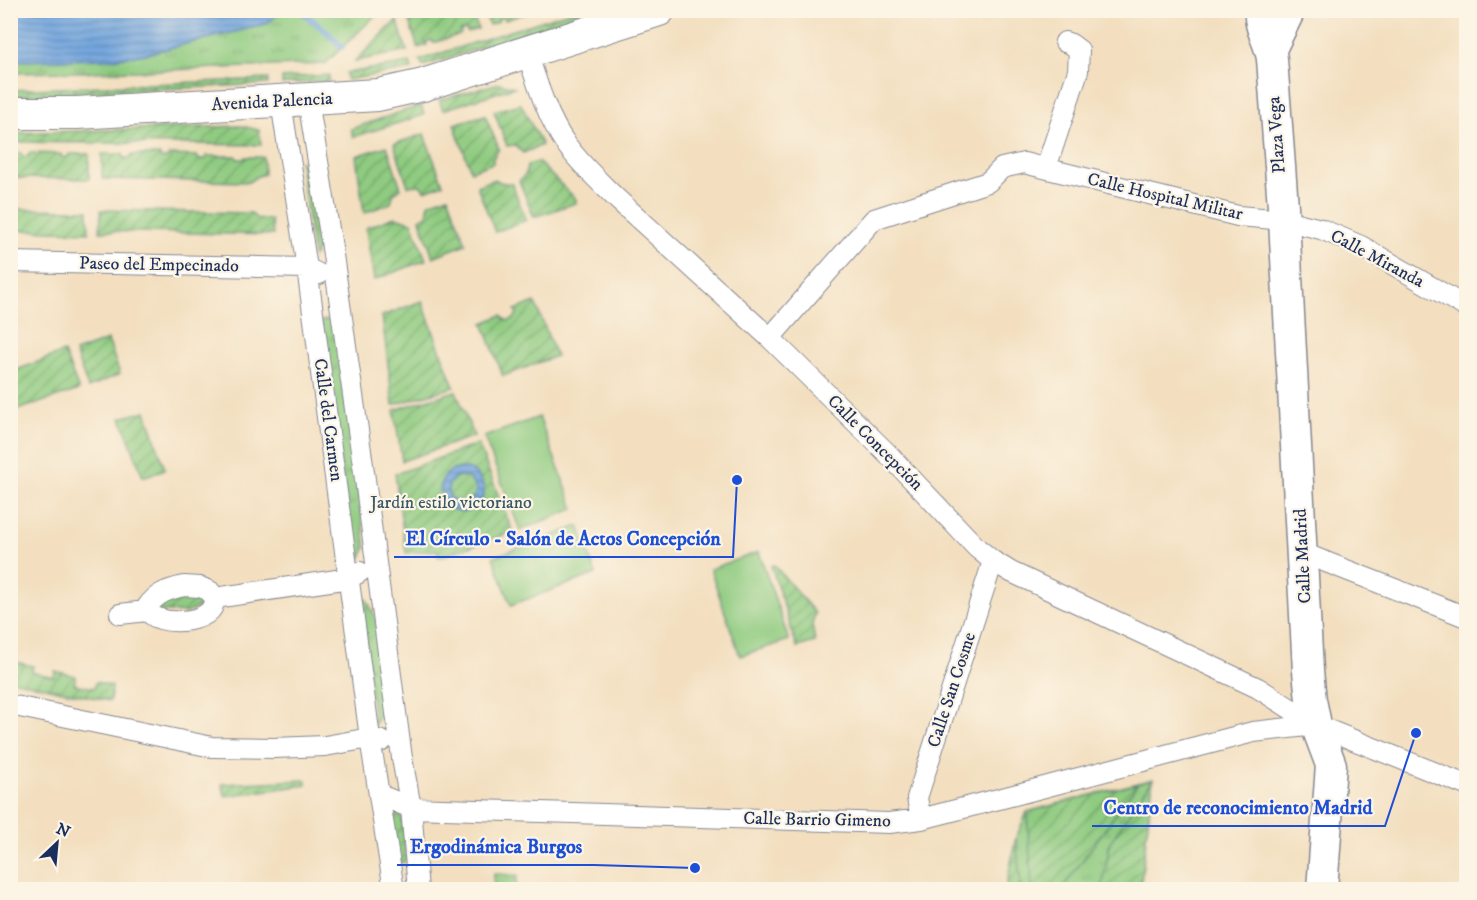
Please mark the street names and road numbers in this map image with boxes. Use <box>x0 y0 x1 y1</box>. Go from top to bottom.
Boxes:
street label: Avenida Palencia <box>211 88 333 116</box>
street label: Plaza Vega <box>1263 95 1291 174</box>
street label: Calle Hospital Militar <box>1085 168 1245 226</box>
street label: Calle Miranda <box>1326 225 1428 293</box>
street label: Paseo del Empecinado <box>79 253 239 277</box>
street label: Calle del Carmen <box>308 357 348 484</box>
street label: Calle Concepción <box>822 390 928 496</box>
street label: Calle Madrid <box>1290 508 1316 604</box>
street label: Calle San Cosme <box>923 630 981 750</box>
street label: Calle Barrio Gimeno <box>743 808 891 832</box>

